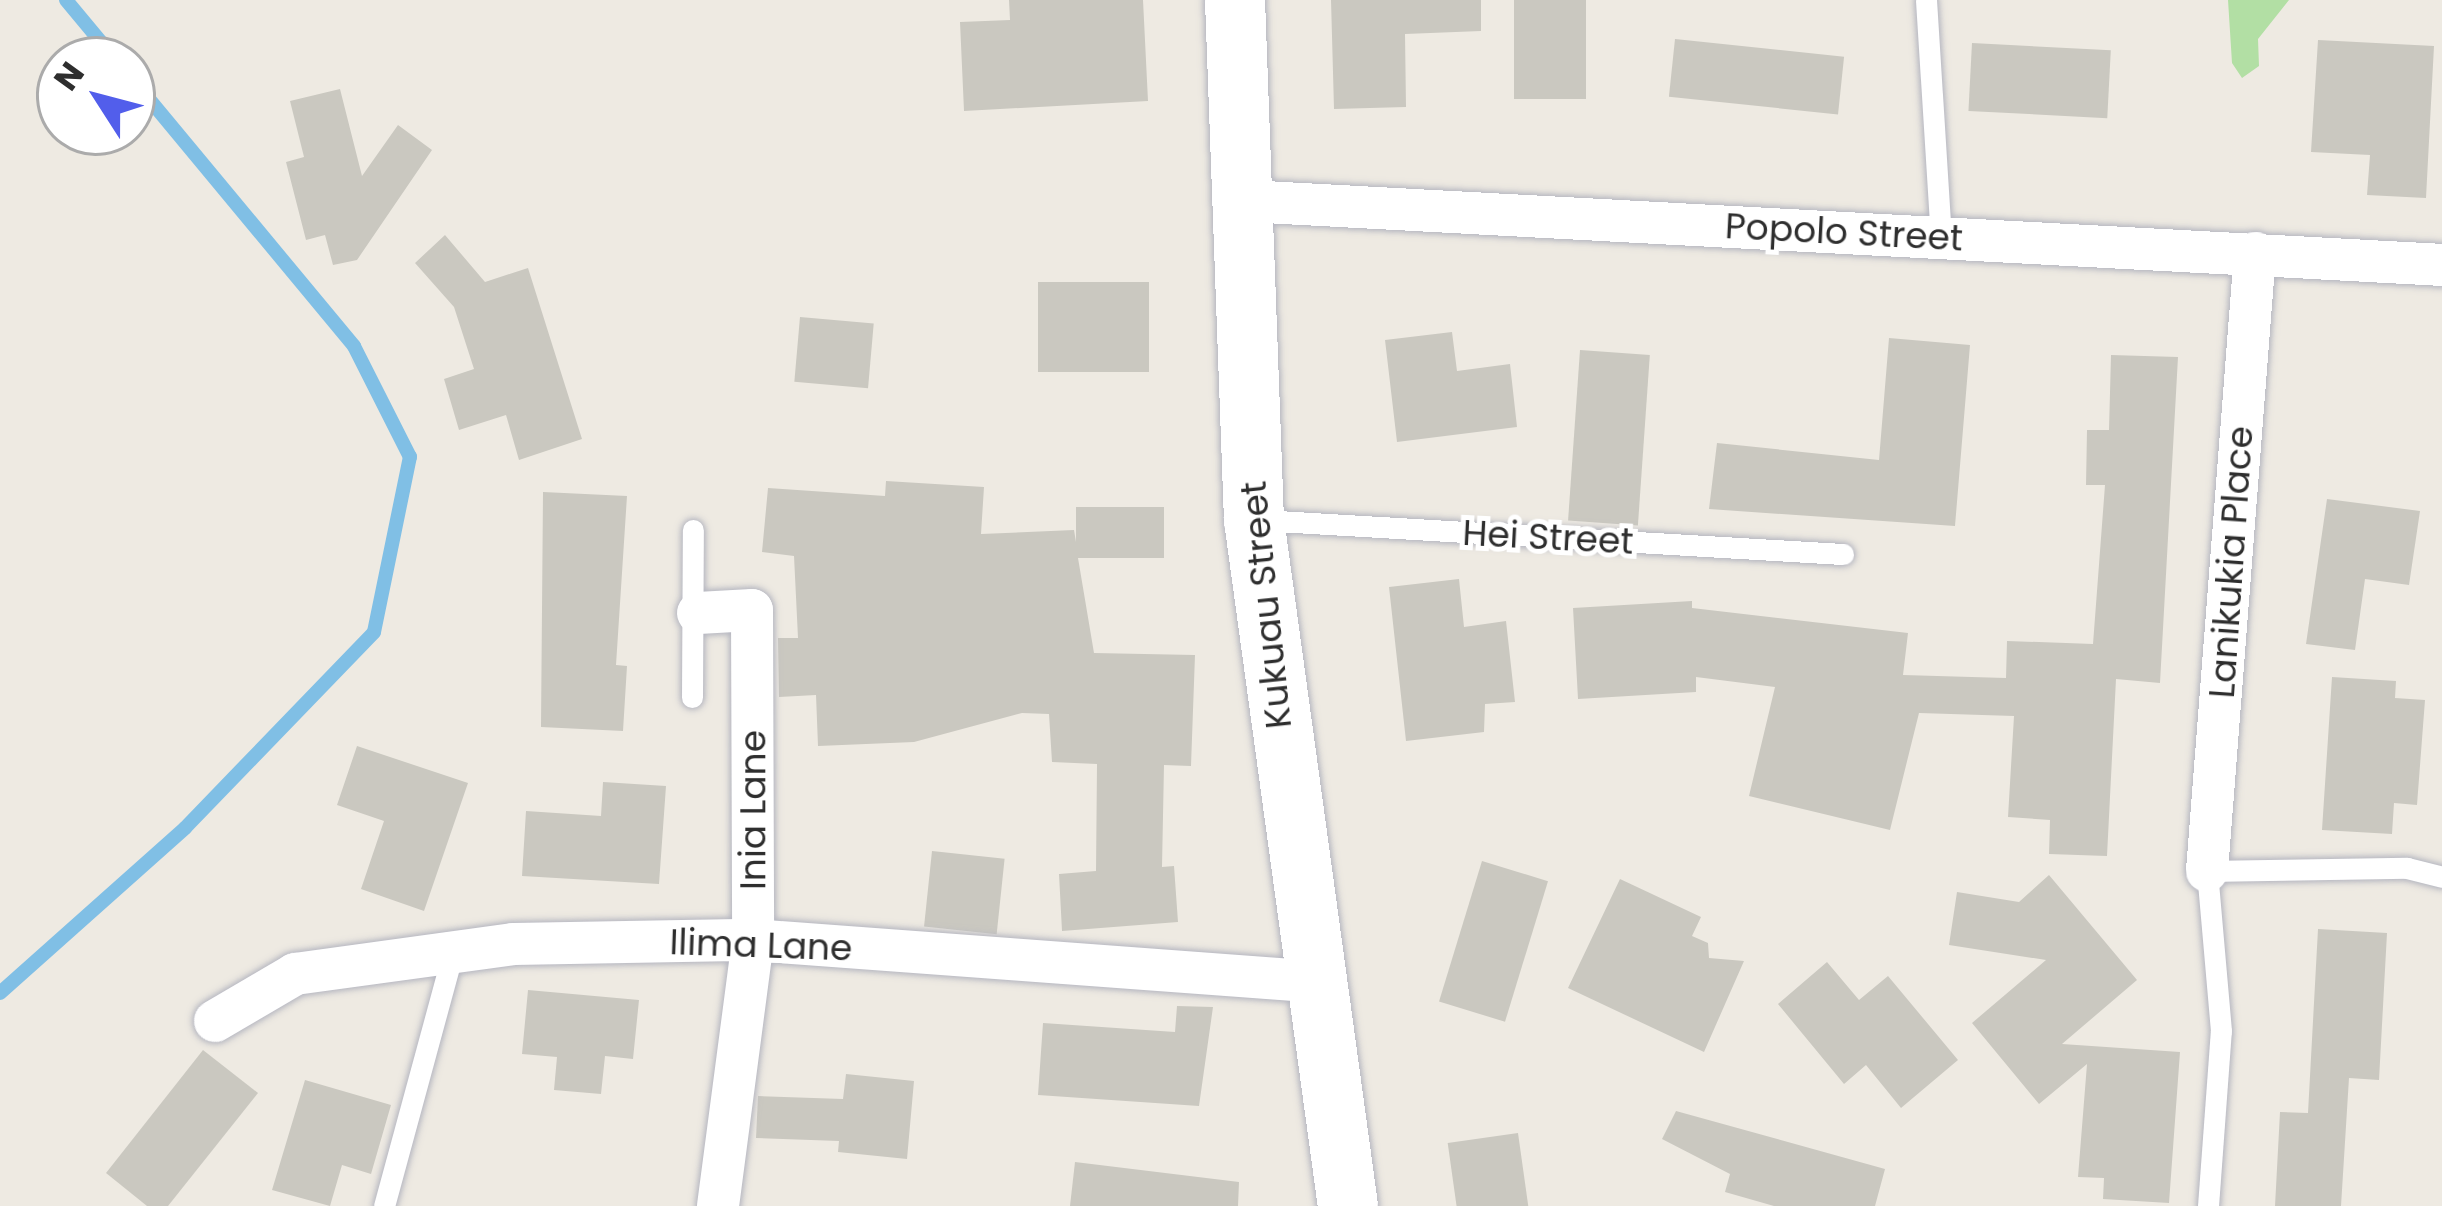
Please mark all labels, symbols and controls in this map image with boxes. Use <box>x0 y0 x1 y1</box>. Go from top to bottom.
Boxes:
north arrow <box>36 36 156 156</box>
text: N <box>43 52 95 100</box>
street label: Popolo Street <box>1724 204 1964 260</box>
street label: Lanikukia Place <box>2200 424 2262 700</box>
street label: Kukuau Street <box>1232 479 1300 731</box>
street label: Hei Street <box>1461 511 1635 563</box>
street label: Inia Lane <box>731 730 775 890</box>
street label: Ilima Lane <box>669 920 853 970</box>

